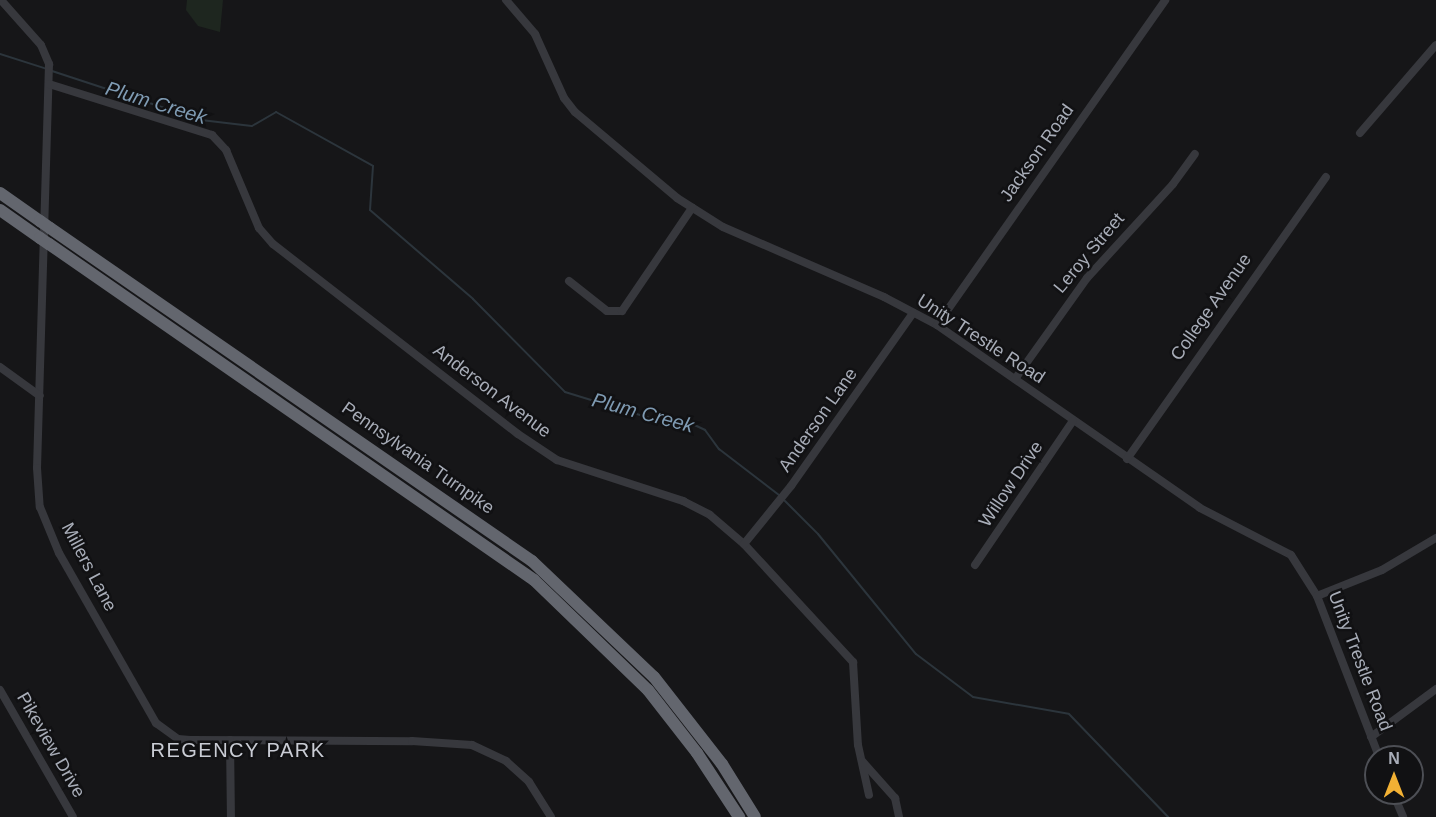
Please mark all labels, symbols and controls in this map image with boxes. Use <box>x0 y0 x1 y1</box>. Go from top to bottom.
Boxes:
water label: Plum Creek <box>103 76 209 130</box>
street label: Jackson Road <box>995 100 1079 206</box>
street label: Leroy Street <box>1049 209 1129 297</box>
street label: College Avenue <box>1166 249 1256 365</box>
street label: Unity Trestle Road <box>913 290 1049 388</box>
street label: Anderson Avenue <box>428 339 556 443</box>
street label: Anderson Lane <box>774 364 862 476</box>
water label: Plum Creek <box>589 388 697 438</box>
street label: Pennsylvania Turnpike <box>337 397 499 519</box>
street label: Willow Drive <box>974 437 1048 531</box>
street label: Millers Lane <box>57 519 121 615</box>
street label: Unity Trestle Road <box>1323 588 1397 734</box>
street label: Pikeview Drive <box>12 688 90 802</box>
district label: REGENCY PARK <box>150 738 326 762</box>
north arrow <box>1364 745 1424 805</box>
text: N <box>1388 750 1400 767</box>

